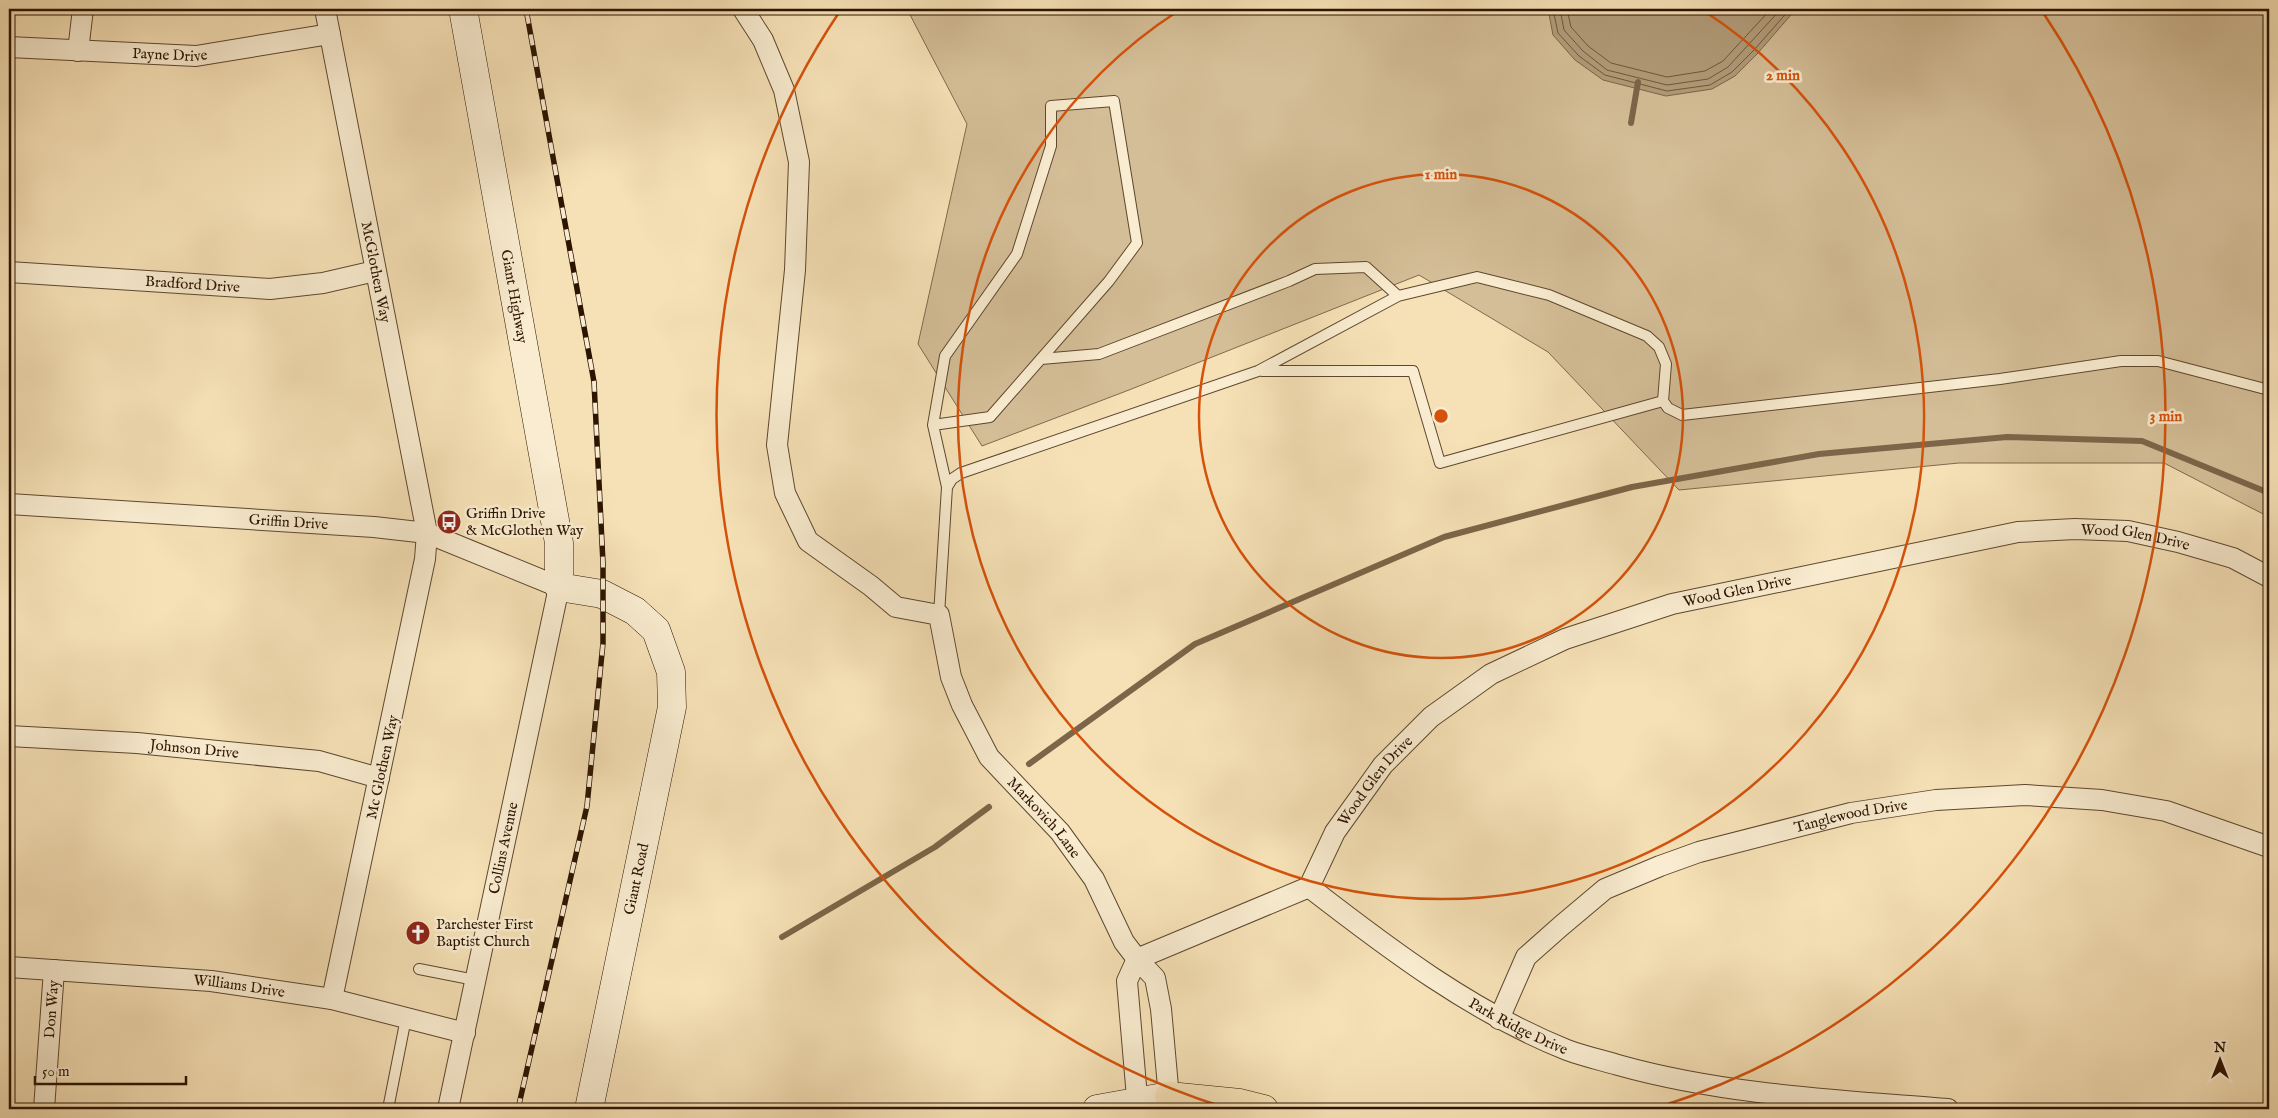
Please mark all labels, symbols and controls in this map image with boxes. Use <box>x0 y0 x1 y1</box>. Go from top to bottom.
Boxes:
street label: Payne Drive <box>132 44 209 66</box>
text: 2 min <box>1766 66 1800 85</box>
text: 1 min <box>1425 165 1457 184</box>
street label: McGlothen Way <box>357 220 395 325</box>
street label: Giant Highway <box>496 248 532 346</box>
street label: Bradford Drive <box>144 272 241 297</box>
centre of rings <box>1432 407 1450 425</box>
text: 3 min <box>2150 407 2182 426</box>
place label: Griffin Drive & McGlothen Way <box>466 504 584 540</box>
bus stop icon: Griffin Drive & McGlothen Way <box>436 509 462 535</box>
street label: Griffin Drive <box>248 510 329 534</box>
street label: Wood Glen Drive <box>2081 520 2192 555</box>
street label: Wood Glen Drive <box>1681 570 1793 611</box>
street label: Mc Glothen Way <box>362 713 403 821</box>
street label: Wood Glen Drive <box>1334 732 1417 830</box>
street label: Johnson Drive <box>147 735 240 763</box>
street label: Markovich Lane <box>1003 773 1085 862</box>
street label: Tanglewood Drive <box>1792 795 1909 837</box>
street label: Collins Avenue <box>484 800 523 896</box>
street label: Giant Road <box>620 841 654 917</box>
place label: Parchester First Baptist Church <box>436 915 533 951</box>
church icon: Parchester First Baptist Church <box>405 920 431 946</box>
street label: Williams Drive <box>193 971 286 1002</box>
street label: Don Way <box>40 979 63 1039</box>
street label: Park Ridge Drive <box>1465 994 1570 1059</box>
north arrow <box>2196 1036 2246 1086</box>
text: N <box>2213 1039 2226 1057</box>
scale bar <box>35 1053 186 1085</box>
text: 50 m <box>42 1062 70 1081</box>

